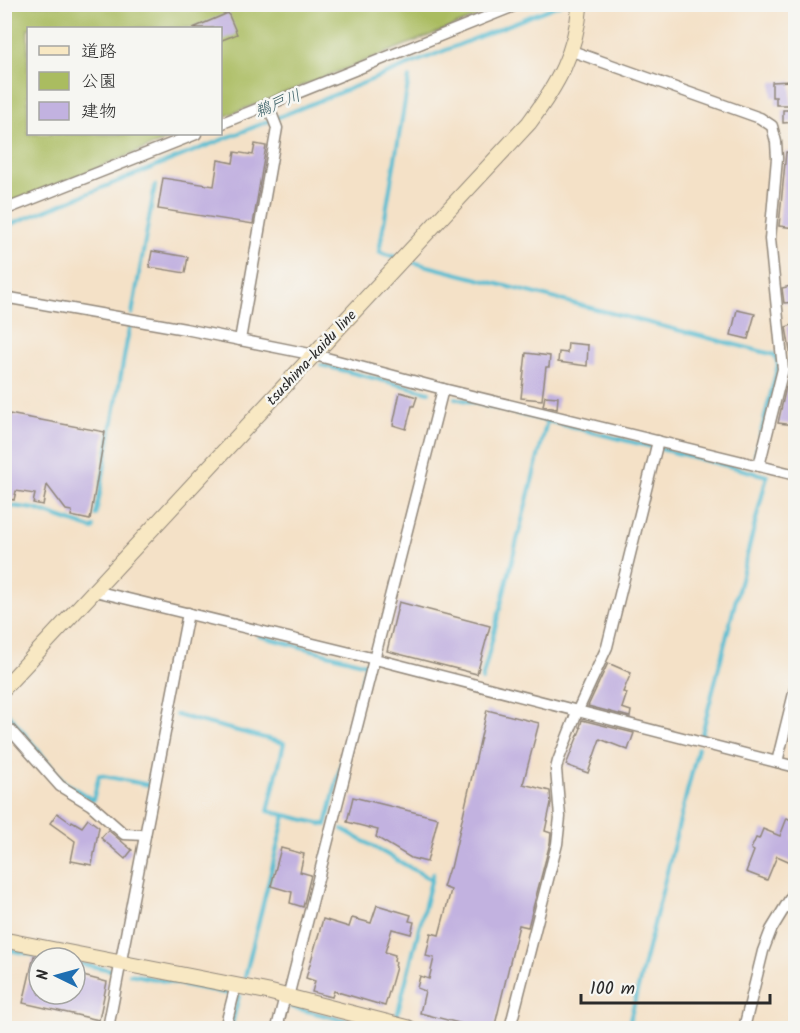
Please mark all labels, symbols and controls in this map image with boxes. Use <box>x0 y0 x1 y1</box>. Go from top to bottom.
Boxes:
legend <box>27 27 222 135</box>
text: 道路 <box>81 38 117 67</box>
text: 公園 <box>81 68 117 97</box>
water label: 鵜戸川 <box>251 83 305 125</box>
text: 建物 <box>81 98 117 127</box>
street label: tsushima-kaidu line <box>261 304 363 411</box>
north arrow <box>27 946 87 1006</box>
scale bar <box>581 967 770 1005</box>
text: N <box>31 969 56 981</box>
text: 100 m <box>590 975 635 1004</box>

